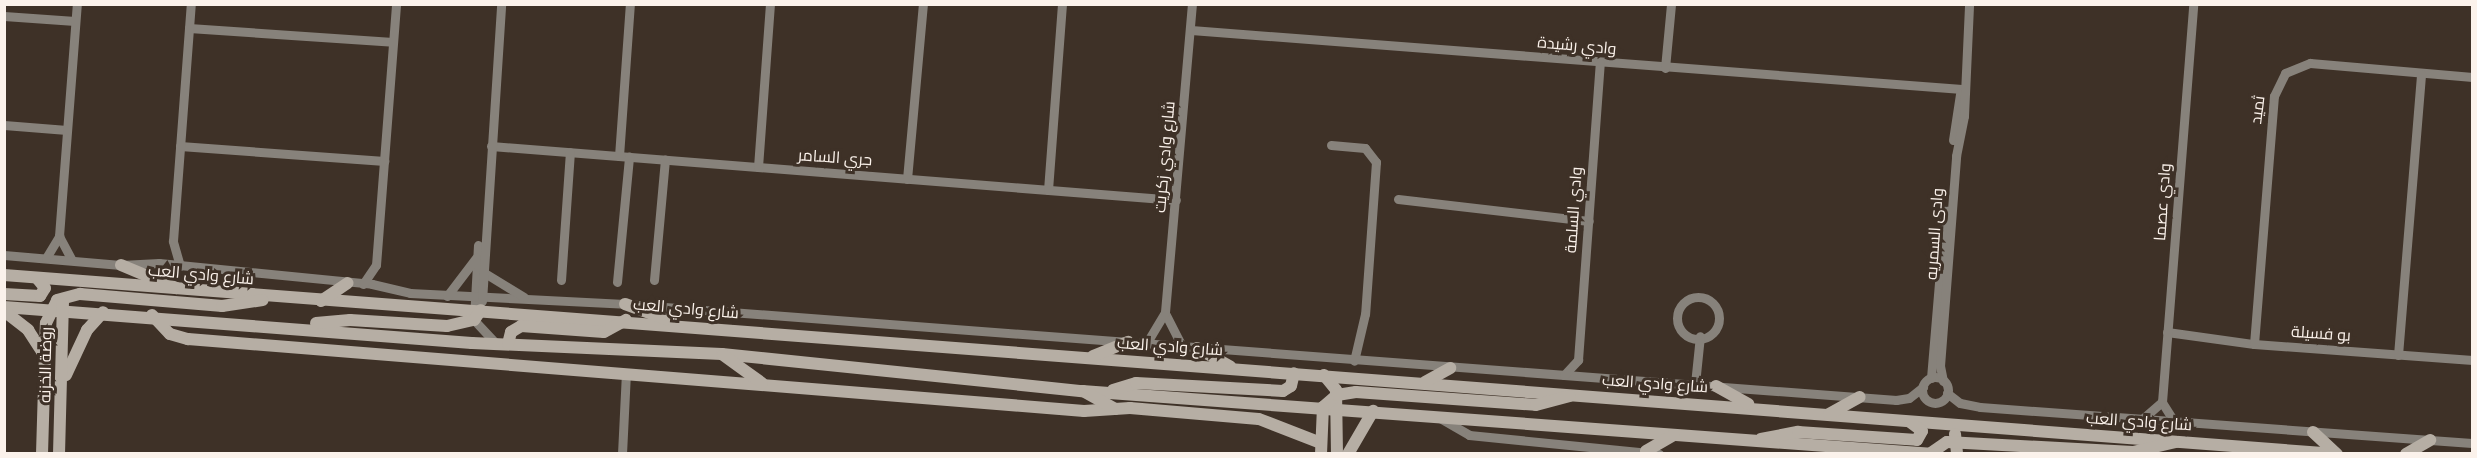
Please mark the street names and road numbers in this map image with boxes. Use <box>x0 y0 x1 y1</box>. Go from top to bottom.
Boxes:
street label: وادي رشيدة <box>1537 33 1617 59</box>
street label: ثميد <box>2247 95 2269 125</box>
street label: شارع وادي زكريت <box>1151 100 1179 214</box>
street label: جري السامر <box>797 146 873 170</box>
street label: وادي عصما <box>2151 163 2175 241</box>
street label: وادي السلمة <box>1561 166 1587 254</box>
street label: وادى السمريه <box>1922 187 1948 281</box>
street label: شارع وادي العب <box>147 261 255 289</box>
street label: شارع وادي العب <box>632 295 740 323</box>
street label: بو فسيلة <box>2290 322 2352 346</box>
street label: روضة الخزنه <box>36 327 56 403</box>
street label: شارع وادي العب <box>1116 334 1224 360</box>
street label: شارع وادي العب <box>1601 371 1709 397</box>
street label: شارع وادي العب <box>2085 409 2193 435</box>

